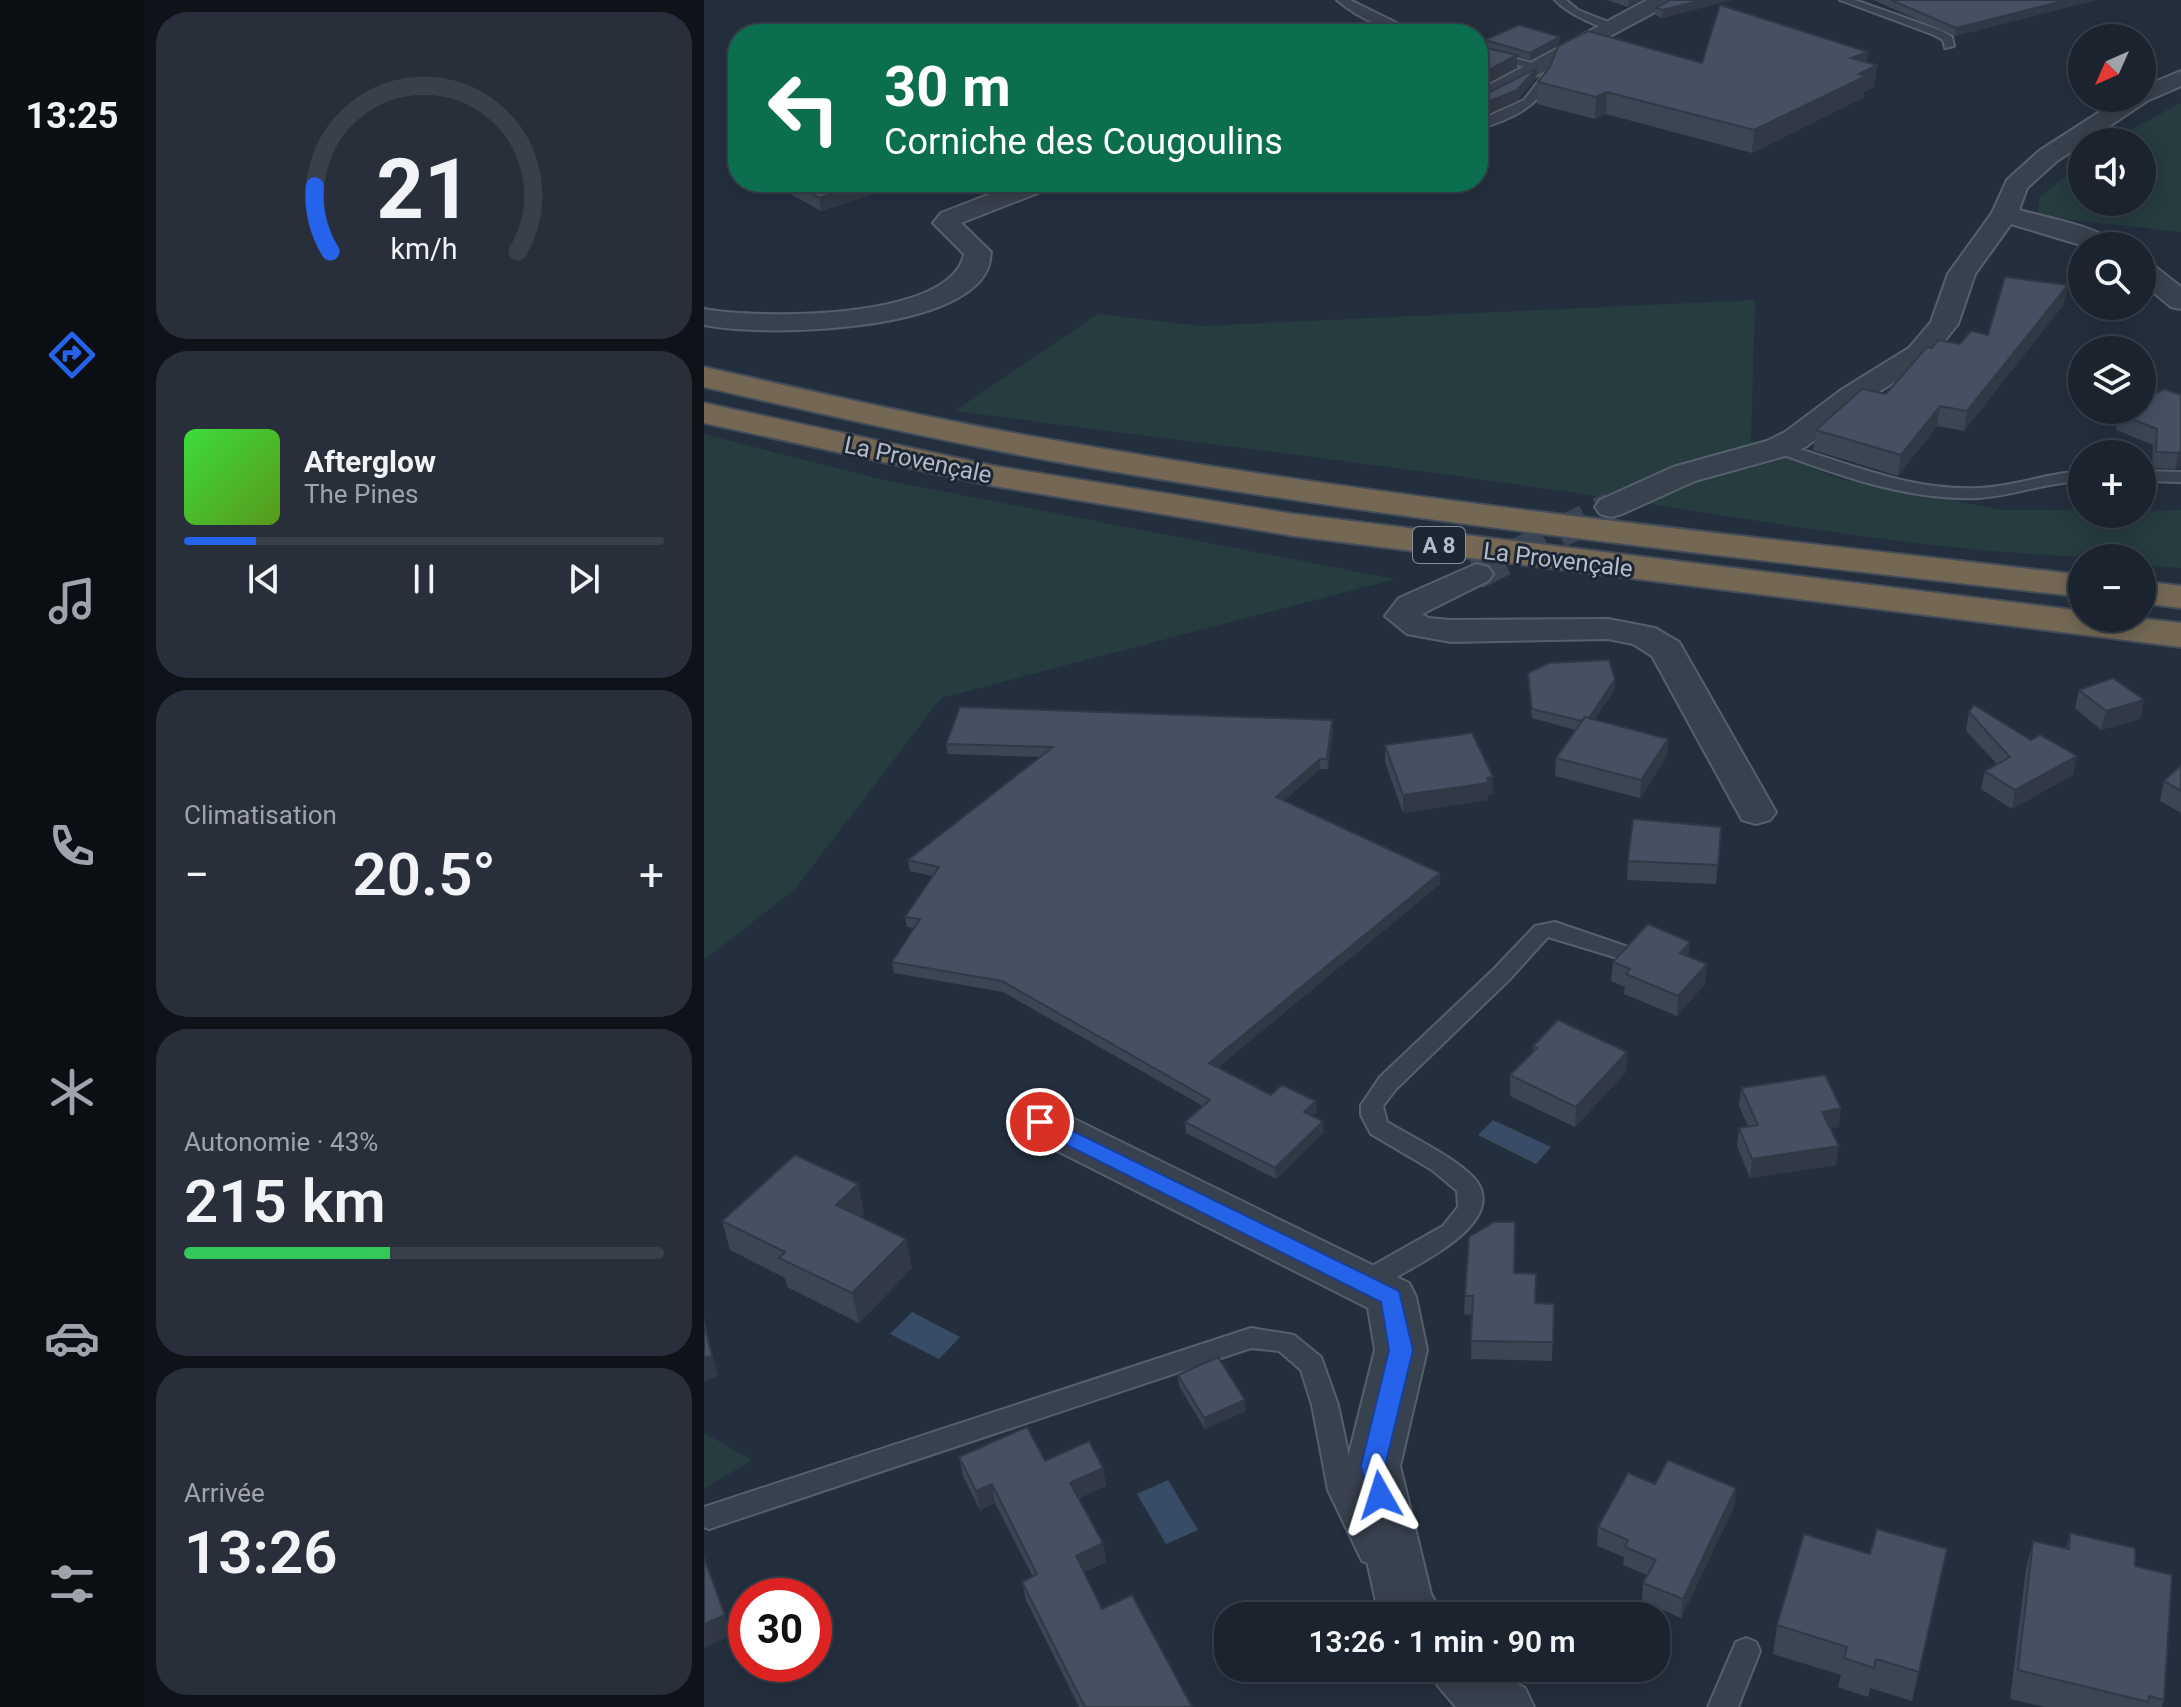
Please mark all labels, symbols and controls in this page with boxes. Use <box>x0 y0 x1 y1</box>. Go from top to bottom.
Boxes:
north arrow <box>2068 24 2156 112</box>
map controls <box>2068 24 2156 632</box>
text: 30 m <box>884 54 1011 120</box>
icon: left <box>752 56 856 160</box>
text: 13:25 <box>26 95 118 137</box>
text: Corniche des Cougoulins <box>884 121 1283 163</box>
button: sound <box>2068 128 2156 216</box>
text: 21 <box>376 140 472 237</box>
text: km/h <box>390 232 458 266</box>
button: search <box>2068 232 2156 320</box>
icon: directions <box>44 327 100 383</box>
button: layers <box>2068 336 2156 424</box>
street label: La Provençale <box>842 431 994 489</box>
button: + <box>2068 440 2156 528</box>
text: Afterglow <box>304 444 436 479</box>
text: The Pines <box>304 479 418 509</box>
road number: A 8 <box>1413 527 1465 563</box>
street label: La Provençale <box>1482 537 1634 583</box>
button: − <box>2068 544 2156 632</box>
icon: previous <box>242 557 286 601</box>
icon: pause <box>402 557 446 601</box>
icon: next <box>562 557 606 601</box>
icon: music <box>44 573 100 629</box>
text: Climatisation <box>184 800 337 830</box>
icon: phone <box>44 818 100 874</box>
text: 20.5° <box>353 839 496 910</box>
text: − <box>184 849 209 901</box>
text: + <box>639 849 664 901</box>
icon: climate <box>44 1064 100 1120</box>
pin <box>1006 1088 1074 1156</box>
icon: arrive <box>1018 1100 1062 1144</box>
text: Autonomie · 43% <box>184 1127 378 1157</box>
text: 215 km <box>184 1166 386 1237</box>
icon: car <box>44 1310 100 1366</box>
position arrow <box>1338 1453 1422 1537</box>
text: Arrivée <box>184 1478 265 1508</box>
text: 13:26 <box>184 1517 337 1588</box>
icon: filters <box>44 1556 100 1612</box>
speed limit sign: 30 <box>728 1578 832 1682</box>
text: 13:26 · 1 min · 90 m <box>1308 1624 1576 1659</box>

